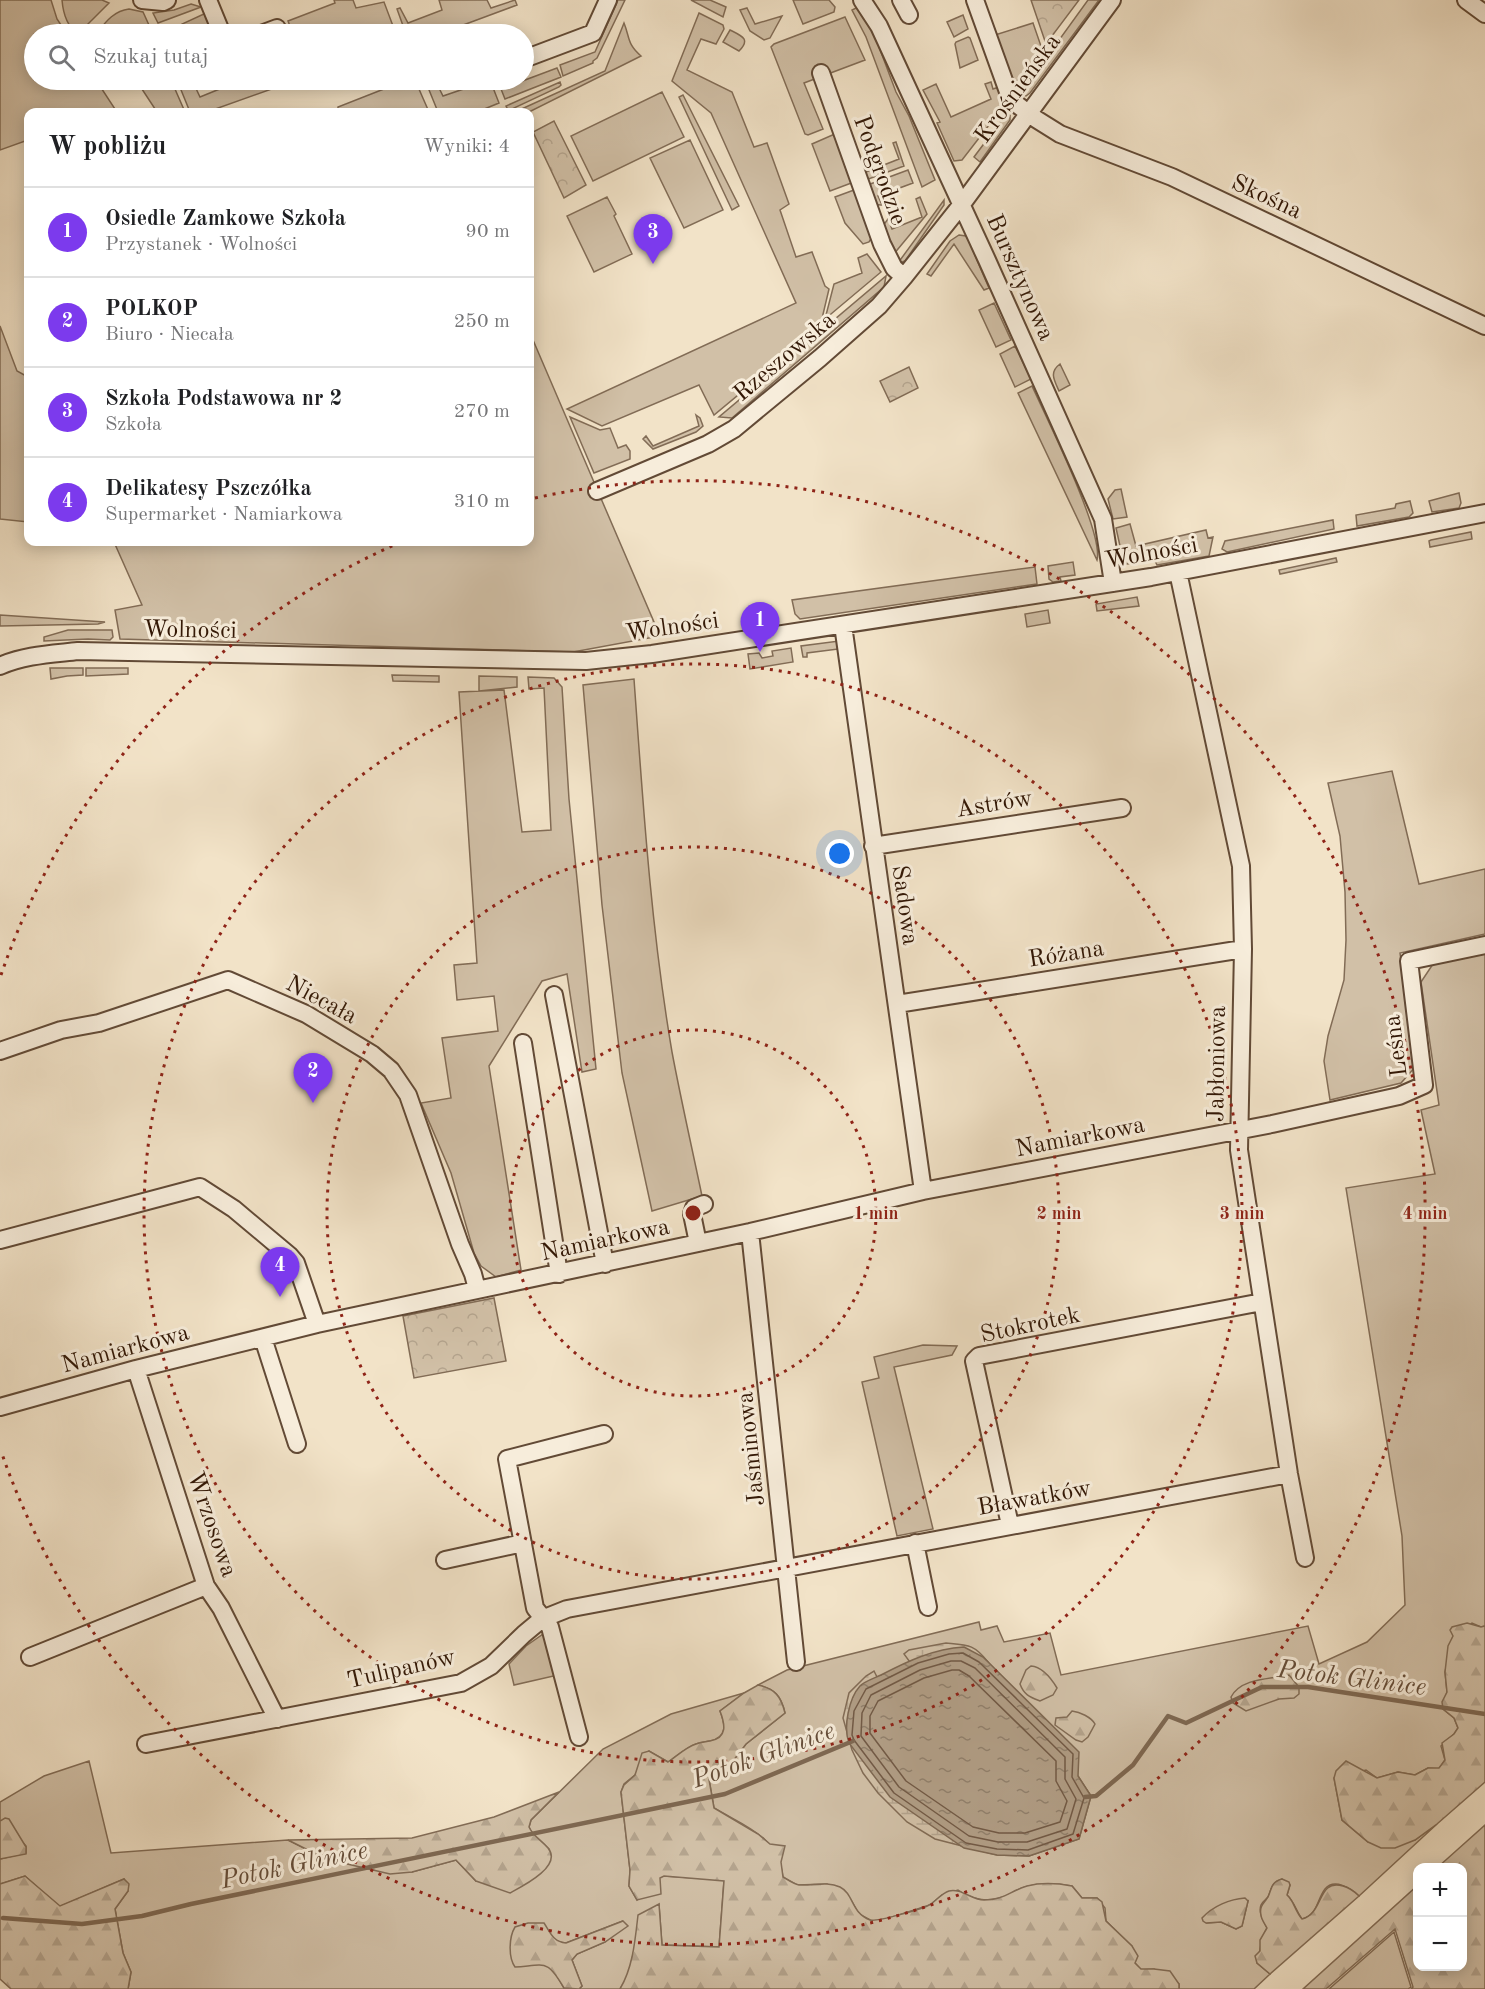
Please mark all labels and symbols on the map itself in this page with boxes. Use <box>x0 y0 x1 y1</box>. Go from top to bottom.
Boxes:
street label: Krośnieńska <box>971 30 1066 148</box>
street label: Podgrodzie <box>848 113 910 229</box>
street label: Skośna <box>1227 171 1305 224</box>
street label: Bursztynowa <box>981 211 1058 345</box>
pin: 3 <box>634 214 672 264</box>
street label: Rzeszowska <box>730 308 841 407</box>
street label: Wolności <box>1103 534 1200 574</box>
pin: 1 <box>740 602 780 652</box>
street label: Wolności <box>624 610 720 646</box>
street label: Wolności <box>143 618 237 644</box>
street label: Astrów <box>954 787 1035 823</box>
your location <box>825 839 854 868</box>
street label: Sadowa <box>887 864 922 947</box>
street label: Różana <box>1027 937 1106 973</box>
street label: Niecała <box>282 972 361 1029</box>
street label: Jabłoniowa <box>1205 1006 1231 1122</box>
street label: Leśna <box>1381 1013 1413 1078</box>
pin: 2 <box>294 1054 332 1103</box>
street label: Namiarkowa <box>1014 1114 1147 1162</box>
centre of rings <box>683 1203 703 1223</box>
text: 1 min <box>853 1205 899 1223</box>
text: 2 min <box>1036 1205 1082 1223</box>
text: 3 min <box>1219 1205 1265 1223</box>
text: 4 min <box>1402 1205 1448 1223</box>
street label: Namiarkowa <box>539 1216 672 1266</box>
pin: 4 <box>260 1248 300 1297</box>
street label: Stokrotek <box>978 1304 1082 1348</box>
street label: Namiarkowa <box>59 1321 192 1379</box>
street label: Jaśminowa <box>734 1390 770 1507</box>
street label: Wrzosowa <box>182 1469 240 1580</box>
street label: Bławatków <box>976 1477 1094 1521</box>
street label: Tulipanów <box>345 1646 458 1694</box>
water label: Potok Glinice <box>1275 1657 1428 1701</box>
water label: Potok Glinice <box>688 1718 839 1794</box>
water label: Potok Glinice <box>217 1838 371 1894</box>

